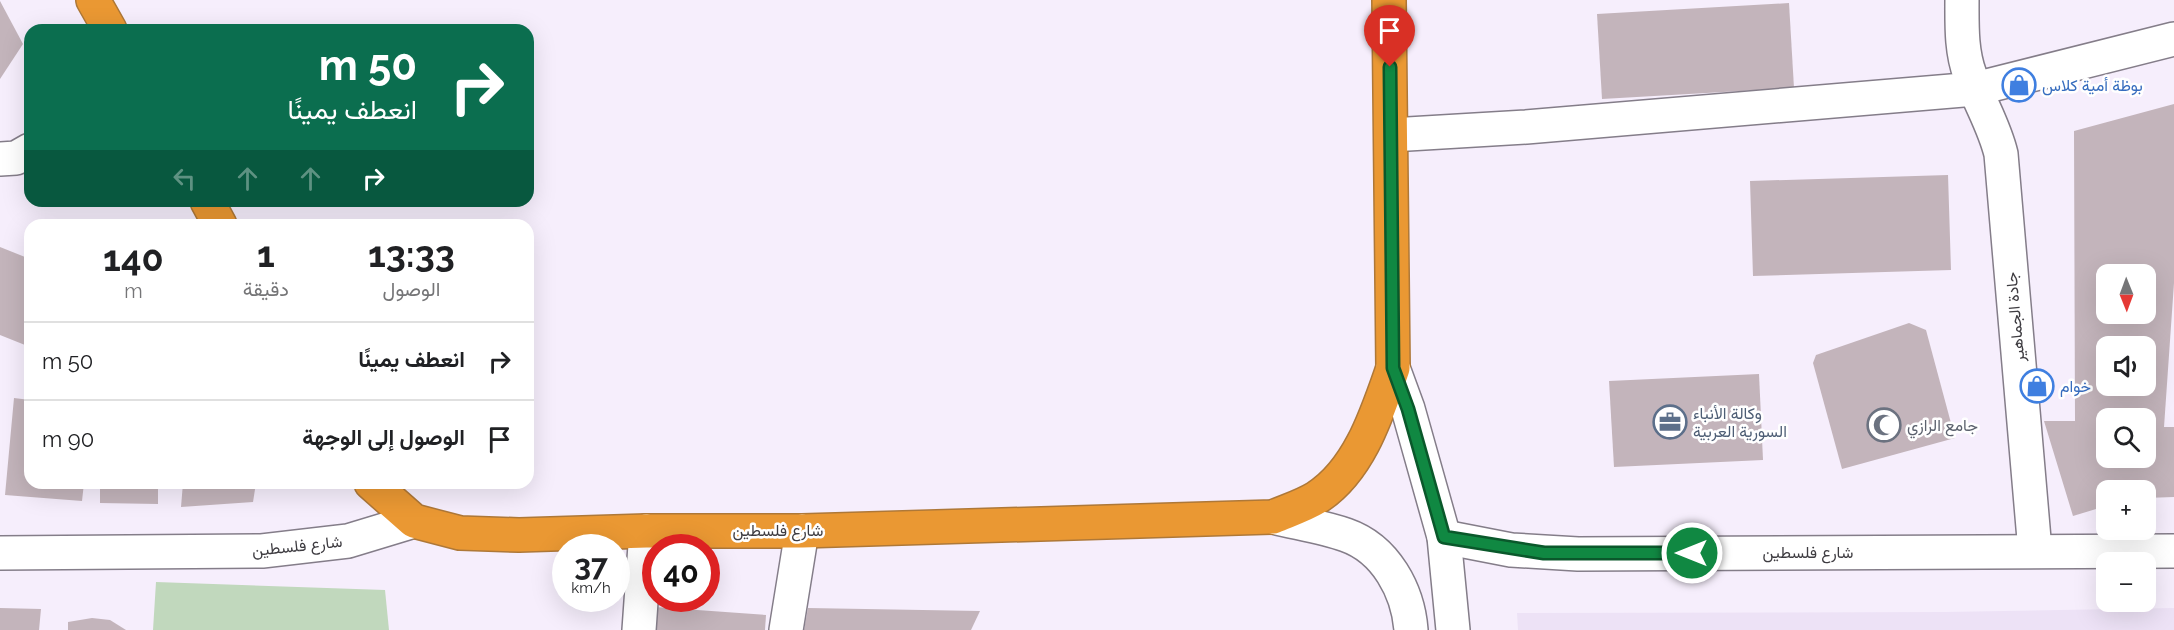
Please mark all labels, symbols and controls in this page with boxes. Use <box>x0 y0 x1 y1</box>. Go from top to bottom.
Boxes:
pin <box>1364 5 1415 67</box>
icon: arrive <box>1373 14 1406 47</box>
text: 50 m <box>319 41 417 90</box>
icon: right <box>438 48 516 126</box>
shop icon: بوظة أمية كلاس <box>2001 67 2037 103</box>
place label: بوظة أمية كلاس <box>2042 76 2143 96</box>
text: انعطف يمينًا <box>288 94 417 125</box>
icon: left <box>168 162 201 195</box>
icon: ahead <box>231 162 264 195</box>
icon: ahead <box>294 162 327 195</box>
icon: right <box>357 162 390 195</box>
text: 1 <box>257 233 275 275</box>
text: 13:33 <box>368 233 455 275</box>
text: 140 <box>103 237 164 279</box>
north arrow <box>2096 264 2156 324</box>
map controls <box>2096 264 2156 612</box>
street label: جادة الجماهير <box>2002 271 2029 364</box>
text: دقيقة <box>243 277 289 301</box>
text: الوصول <box>383 277 440 301</box>
text: m <box>124 279 143 303</box>
button: sound <box>2096 336 2156 396</box>
icon: right <box>483 345 516 378</box>
text: انعطف يمينًا <box>358 346 465 372</box>
text: 50 m <box>42 348 93 374</box>
shop icon: خوام <box>2019 368 2055 404</box>
place label: خوام <box>2060 377 2091 397</box>
office icon: وكالة الأنباء السورية العربية <box>1652 404 1688 440</box>
place label: وكالة الأنباء السورية العربية <box>1693 404 1787 442</box>
mosque icon: جامع الرازي <box>1866 407 1902 443</box>
button: search <box>2096 408 2156 468</box>
place label: جامع الرازي <box>1907 416 1978 439</box>
icon: arrive <box>483 423 516 456</box>
text: الوصول إلى الوجهة <box>302 424 465 450</box>
text: 90 m <box>42 426 94 452</box>
button: + <box>2096 480 2156 540</box>
street label: شارع فلسطين <box>733 521 823 542</box>
position arrow <box>1660 521 1724 585</box>
street label: شارع فلسطين <box>251 532 343 562</box>
speed limit sign: 40 <box>642 534 720 612</box>
street label: شارع فلسطين <box>1763 543 1853 564</box>
text: 37 <box>574 548 608 583</box>
button: − <box>2096 552 2156 612</box>
text: km/h <box>571 579 611 597</box>

